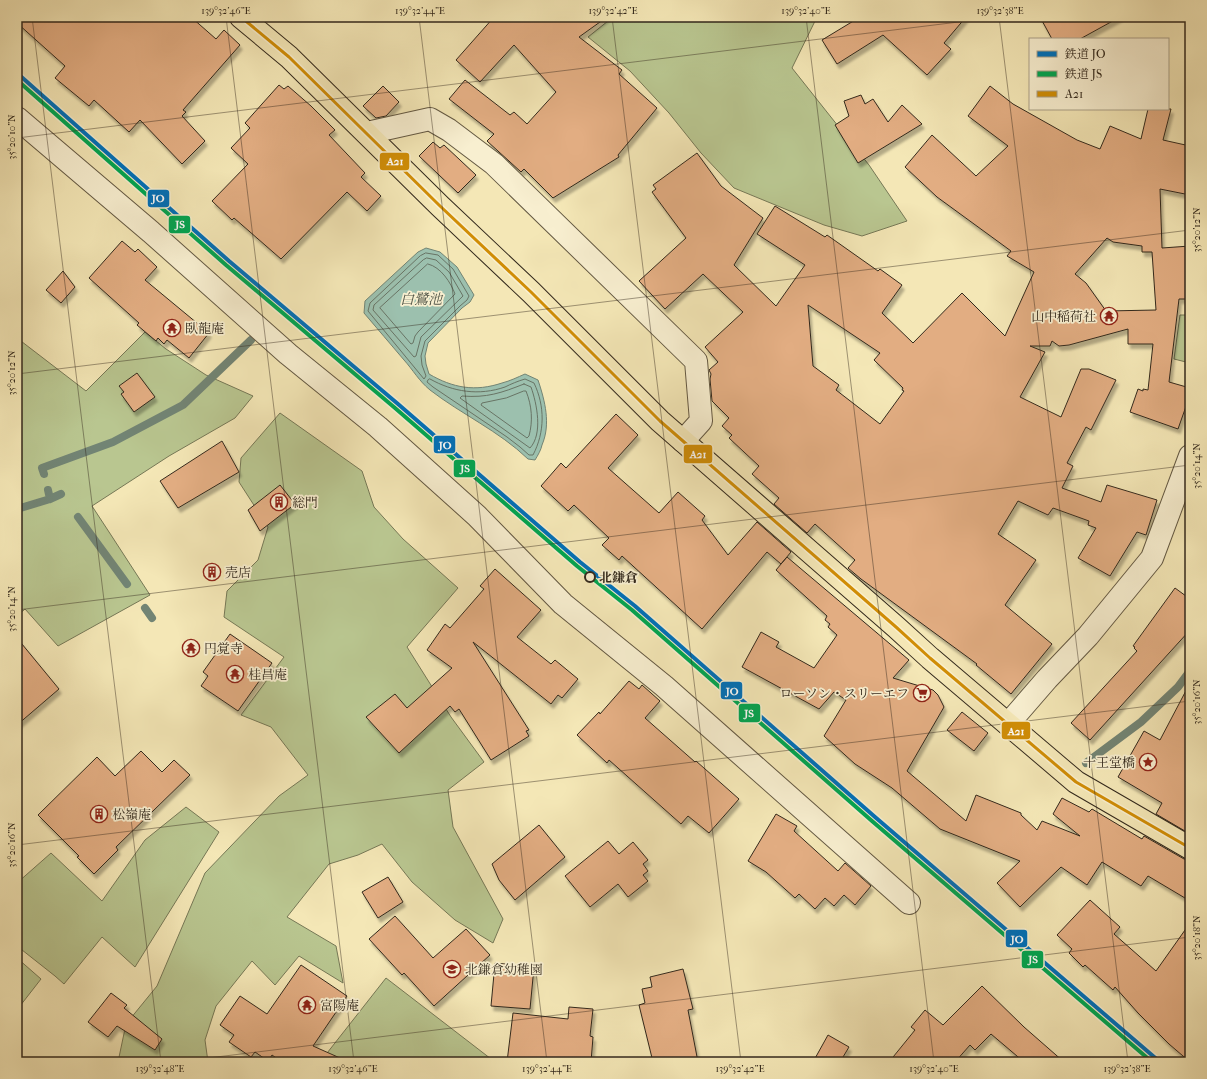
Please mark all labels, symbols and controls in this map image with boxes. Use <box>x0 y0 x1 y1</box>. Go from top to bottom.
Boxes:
text: 139°32'46"E <box>201 5 251 17</box>
text: 139°32'44"E <box>395 5 445 17</box>
text: 139°32'42"E <box>589 5 637 17</box>
text: 139°32'40"E <box>781 5 831 17</box>
text: 139°32'38"E <box>976 5 1024 17</box>
legend <box>1029 38 1169 110</box>
text: 鉄道 JO <box>1064 47 1105 61</box>
text: 鉄道 JS <box>1064 67 1102 81</box>
text: A21 <box>1064 87 1083 101</box>
text: 35°20'10"N <box>6 114 18 160</box>
line badge: A21 <box>379 152 410 171</box>
text: A21 <box>386 155 403 168</box>
line badge: JO <box>147 189 170 208</box>
text: JO <box>151 192 165 205</box>
text: 35°20'12"N <box>1191 207 1203 253</box>
line badge: JS <box>168 215 191 234</box>
text: JS <box>174 218 185 231</box>
water label: 白鷺池 <box>400 291 444 308</box>
temple icon: 山中稲荷社 <box>1099 306 1119 326</box>
place label: 山中稲荷社 <box>1031 309 1096 324</box>
temple icon: 臥龍庵 <box>162 318 182 338</box>
place label: 臥龍庵 <box>185 321 224 336</box>
text: 35°20'12"N <box>6 350 18 396</box>
line badge: JO <box>433 435 456 454</box>
text: JO <box>438 439 452 452</box>
text: 35°20'14"N <box>1191 443 1203 489</box>
line badge: A21 <box>683 444 713 464</box>
text: A21 <box>689 448 706 461</box>
line badge: JS <box>453 459 476 478</box>
text: JS <box>459 462 470 475</box>
building icon: 総門 <box>269 492 289 512</box>
place label: 総門 <box>292 495 318 510</box>
building icon: 売店 <box>202 562 222 582</box>
place label: 売店 <box>225 565 251 580</box>
place label: 北鎌倉 <box>599 570 638 585</box>
marker: 北鎌倉 <box>584 571 596 583</box>
text: 35°20'14"N <box>6 586 18 632</box>
temple icon: 円覚寺 <box>181 638 201 658</box>
place label: 円覚寺 <box>204 641 243 656</box>
temple icon: 桂昌庵 <box>225 664 245 684</box>
place label: 桂昌庵 <box>248 667 287 682</box>
text: 35°20'16"N <box>1191 679 1203 725</box>
line badge: JO <box>720 681 743 700</box>
supermarket icon: ローソン・スリーエフ <box>912 683 932 703</box>
text: JO <box>725 685 739 698</box>
place label: ローソン・スリーエフ <box>780 686 909 701</box>
line badge: JS <box>738 703 761 723</box>
text: JS <box>743 707 754 720</box>
line badge: A21 <box>1001 721 1031 740</box>
text: A21 <box>1007 725 1024 738</box>
place icon: 十王堂橋 <box>1138 752 1158 772</box>
place label: 十王堂橋 <box>1083 755 1135 770</box>
building icon: 松嶺庵 <box>89 804 109 824</box>
place label: 松嶺庵 <box>112 807 151 822</box>
text: 35°20'16"N <box>6 822 18 868</box>
text: 35°20'18"N <box>1191 915 1203 960</box>
line badge: JO <box>1005 929 1028 948</box>
text: JO <box>1010 933 1024 946</box>
line badge: JS <box>1021 950 1044 969</box>
text: JS <box>1027 953 1038 966</box>
school or university icon: 北鎌倉幼稚園 <box>442 959 462 979</box>
place label: 北鎌倉幼稚園 <box>465 962 543 977</box>
temple icon: 富陽庵 <box>297 995 317 1015</box>
place label: 富陽庵 <box>320 998 359 1013</box>
text: 139°32'48"E <box>136 1063 184 1075</box>
text: 139°32'46"E <box>328 1063 378 1075</box>
text: 139°32'44"E <box>522 1063 572 1075</box>
text: 139°32'42"E <box>716 1063 764 1075</box>
text: 139°32'40"E <box>909 1063 959 1075</box>
text: 139°32'38"E <box>1103 1063 1151 1075</box>

